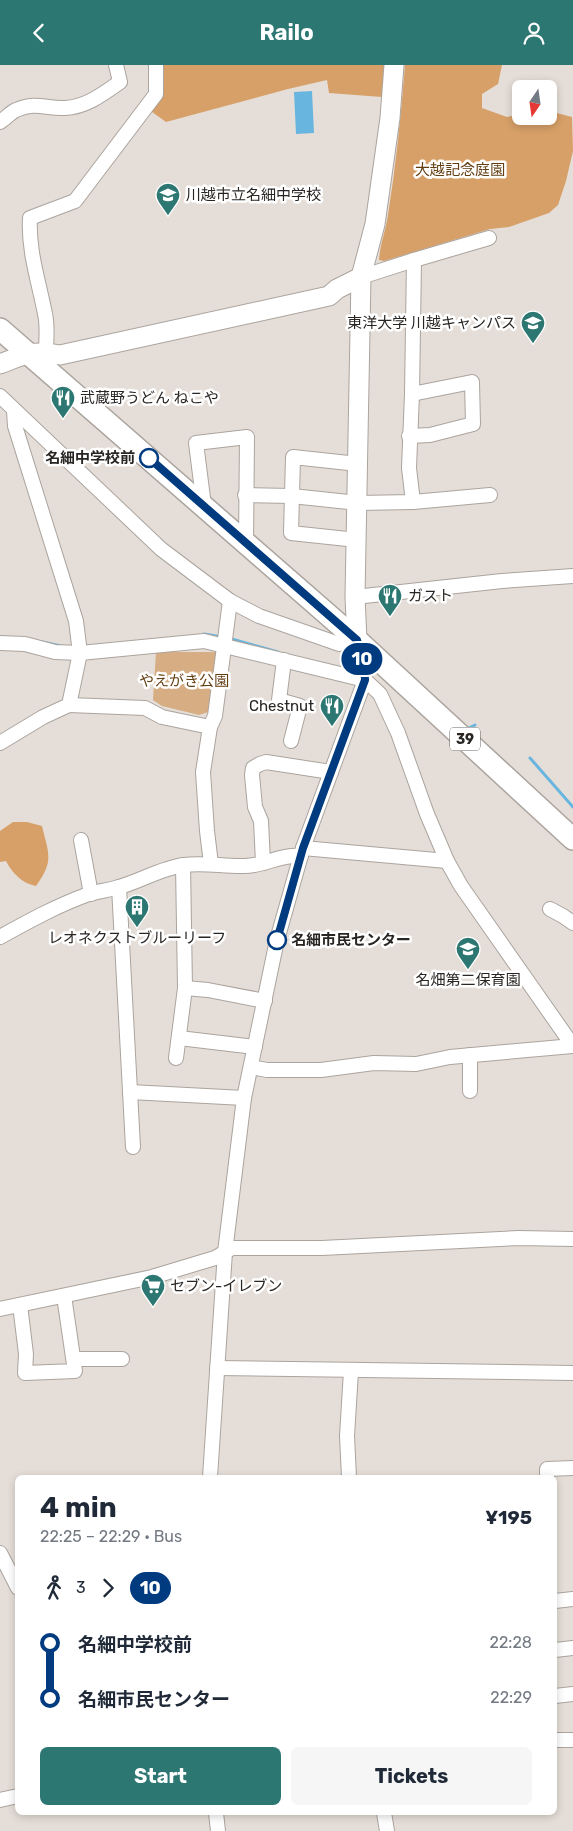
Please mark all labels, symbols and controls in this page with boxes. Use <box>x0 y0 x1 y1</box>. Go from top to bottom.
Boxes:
icon: back <box>25 19 53 47</box>
text: Railo <box>259 19 314 46</box>
icon: person <box>520 19 548 47</box>
north arrow <box>512 80 558 125</box>
map controls <box>512 80 557 125</box>
park label: 大越記念庭園 <box>415 161 505 179</box>
school or university icon: 川越市立名細中学校 <box>155 182 181 216</box>
place label: 川越市立名細中学校 <box>186 186 321 204</box>
school or university icon: 東洋大学 川越キャンパス <box>520 310 546 344</box>
place label: 東洋大学 川越キャンパス <box>347 314 516 332</box>
restaurant icon: 武蔵野うどん ねこや <box>50 385 76 419</box>
place label: 武蔵野うどん ねこや <box>80 389 219 407</box>
marker: 名細中学校前 <box>139 448 159 468</box>
place label: 名細中学校前 <box>45 449 135 467</box>
restaurant icon: ガスト <box>377 583 403 617</box>
place label: ガスト <box>408 587 453 605</box>
line badge: 10 <box>340 643 384 675</box>
text: 10 <box>351 648 373 670</box>
park label: やえがき公園 <box>139 672 229 690</box>
restaurant icon: Chestnut <box>319 693 345 727</box>
place label: Chestnut <box>249 697 314 715</box>
road number: 39 <box>450 727 480 751</box>
building icon: レオネクストブルーリーフ <box>124 894 150 928</box>
place label: レオネクストブルーリーフ <box>48 929 226 947</box>
marker: 名細市民センター <box>267 930 287 950</box>
place label: 名細市民センター <box>291 931 411 949</box>
school or university icon: 名畑第二保育園 <box>455 936 481 970</box>
place label: 名畑第二保育園 <box>415 971 521 989</box>
supermarket icon: セブン-イレブン <box>140 1273 166 1307</box>
place label: セブン-イレブン <box>170 1277 282 1295</box>
text: 4 min <box>40 1491 117 1524</box>
text: ¥195 <box>485 1506 532 1529</box>
text: 22:25 – 22:29 · Bus <box>40 1527 182 1546</box>
icon: walk <box>40 1574 68 1602</box>
icon: forward <box>94 1574 122 1602</box>
text: 10 <box>140 1577 161 1599</box>
text: 3 <box>76 1578 86 1597</box>
text: 名細中学校前 <box>78 1633 192 1656</box>
text: 22:28 <box>490 1633 532 1652</box>
text: 名細市民センター <box>78 1688 230 1711</box>
text: 22:29 <box>490 1688 532 1707</box>
button: Start <box>40 1747 281 1805</box>
button: Tickets <box>291 1747 532 1805</box>

